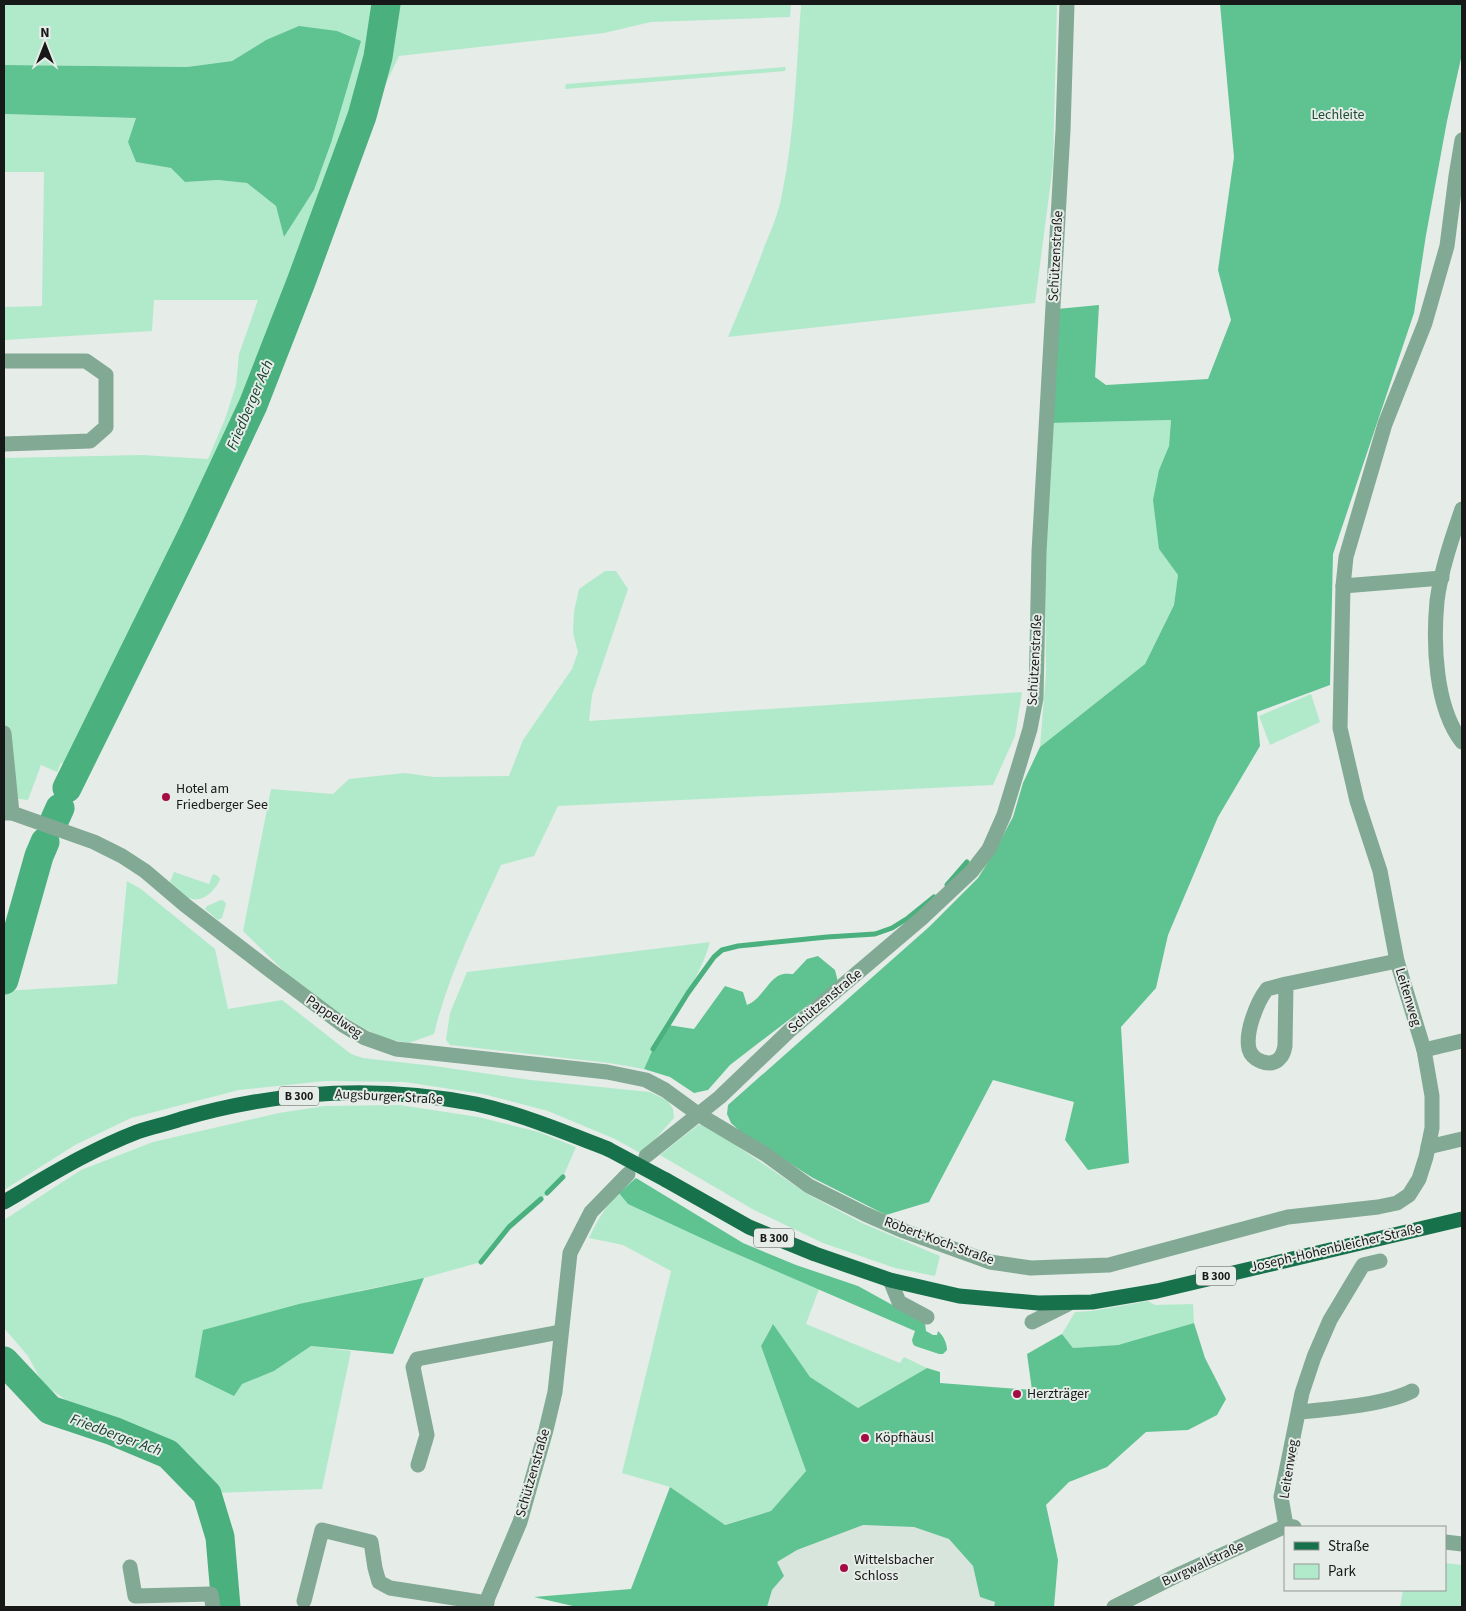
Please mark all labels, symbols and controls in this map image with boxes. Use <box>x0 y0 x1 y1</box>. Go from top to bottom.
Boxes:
north arrow <box>20 20 70 70</box>
text: N <box>40 23 50 43</box>
park label: Lechleite <box>1311 105 1365 125</box>
street label: Schützenstraße <box>1044 210 1068 302</box>
water label: Friedberger Ach <box>222 356 279 453</box>
street label: Schützenstraße <box>1023 614 1047 706</box>
place label: Hotel am Friedberger See <box>176 779 268 815</box>
marker: Hotel am Friedberger See <box>160 791 172 803</box>
street label: Schützenstraße <box>784 964 866 1038</box>
street label: Leitenweg <box>1390 965 1426 1029</box>
street label: Pappelweg <box>302 991 366 1043</box>
street label: Augsburger Straße <box>335 1084 444 1110</box>
road number: B 300 <box>279 1086 319 1106</box>
street label: Robert-Koch-Straße <box>881 1212 997 1270</box>
street label: Joseph-Hohenbleicher-Straße <box>1248 1219 1424 1277</box>
road number: B 300 <box>754 1228 794 1248</box>
road number: B 300 <box>1196 1266 1236 1285</box>
place label: Herzträger <box>1027 1384 1089 1404</box>
marker: Herzträger <box>1011 1388 1023 1400</box>
water label: Friedberger Ach <box>67 1409 165 1461</box>
street label: Schützenstraße <box>511 1426 555 1520</box>
place label: Köpfhäusl <box>875 1428 935 1448</box>
marker: Köpfhäusl <box>859 1432 871 1444</box>
street label: Leitenweg <box>1274 1438 1304 1500</box>
legend <box>1284 1526 1446 1591</box>
street label: Burgwallstraße <box>1159 1536 1247 1592</box>
text: Straße <box>1328 1536 1369 1557</box>
place label: Wittelsbacher Schloss <box>854 1550 934 1586</box>
text: Park <box>1328 1561 1357 1582</box>
marker: Wittelsbacher Schloss <box>838 1562 850 1574</box>

